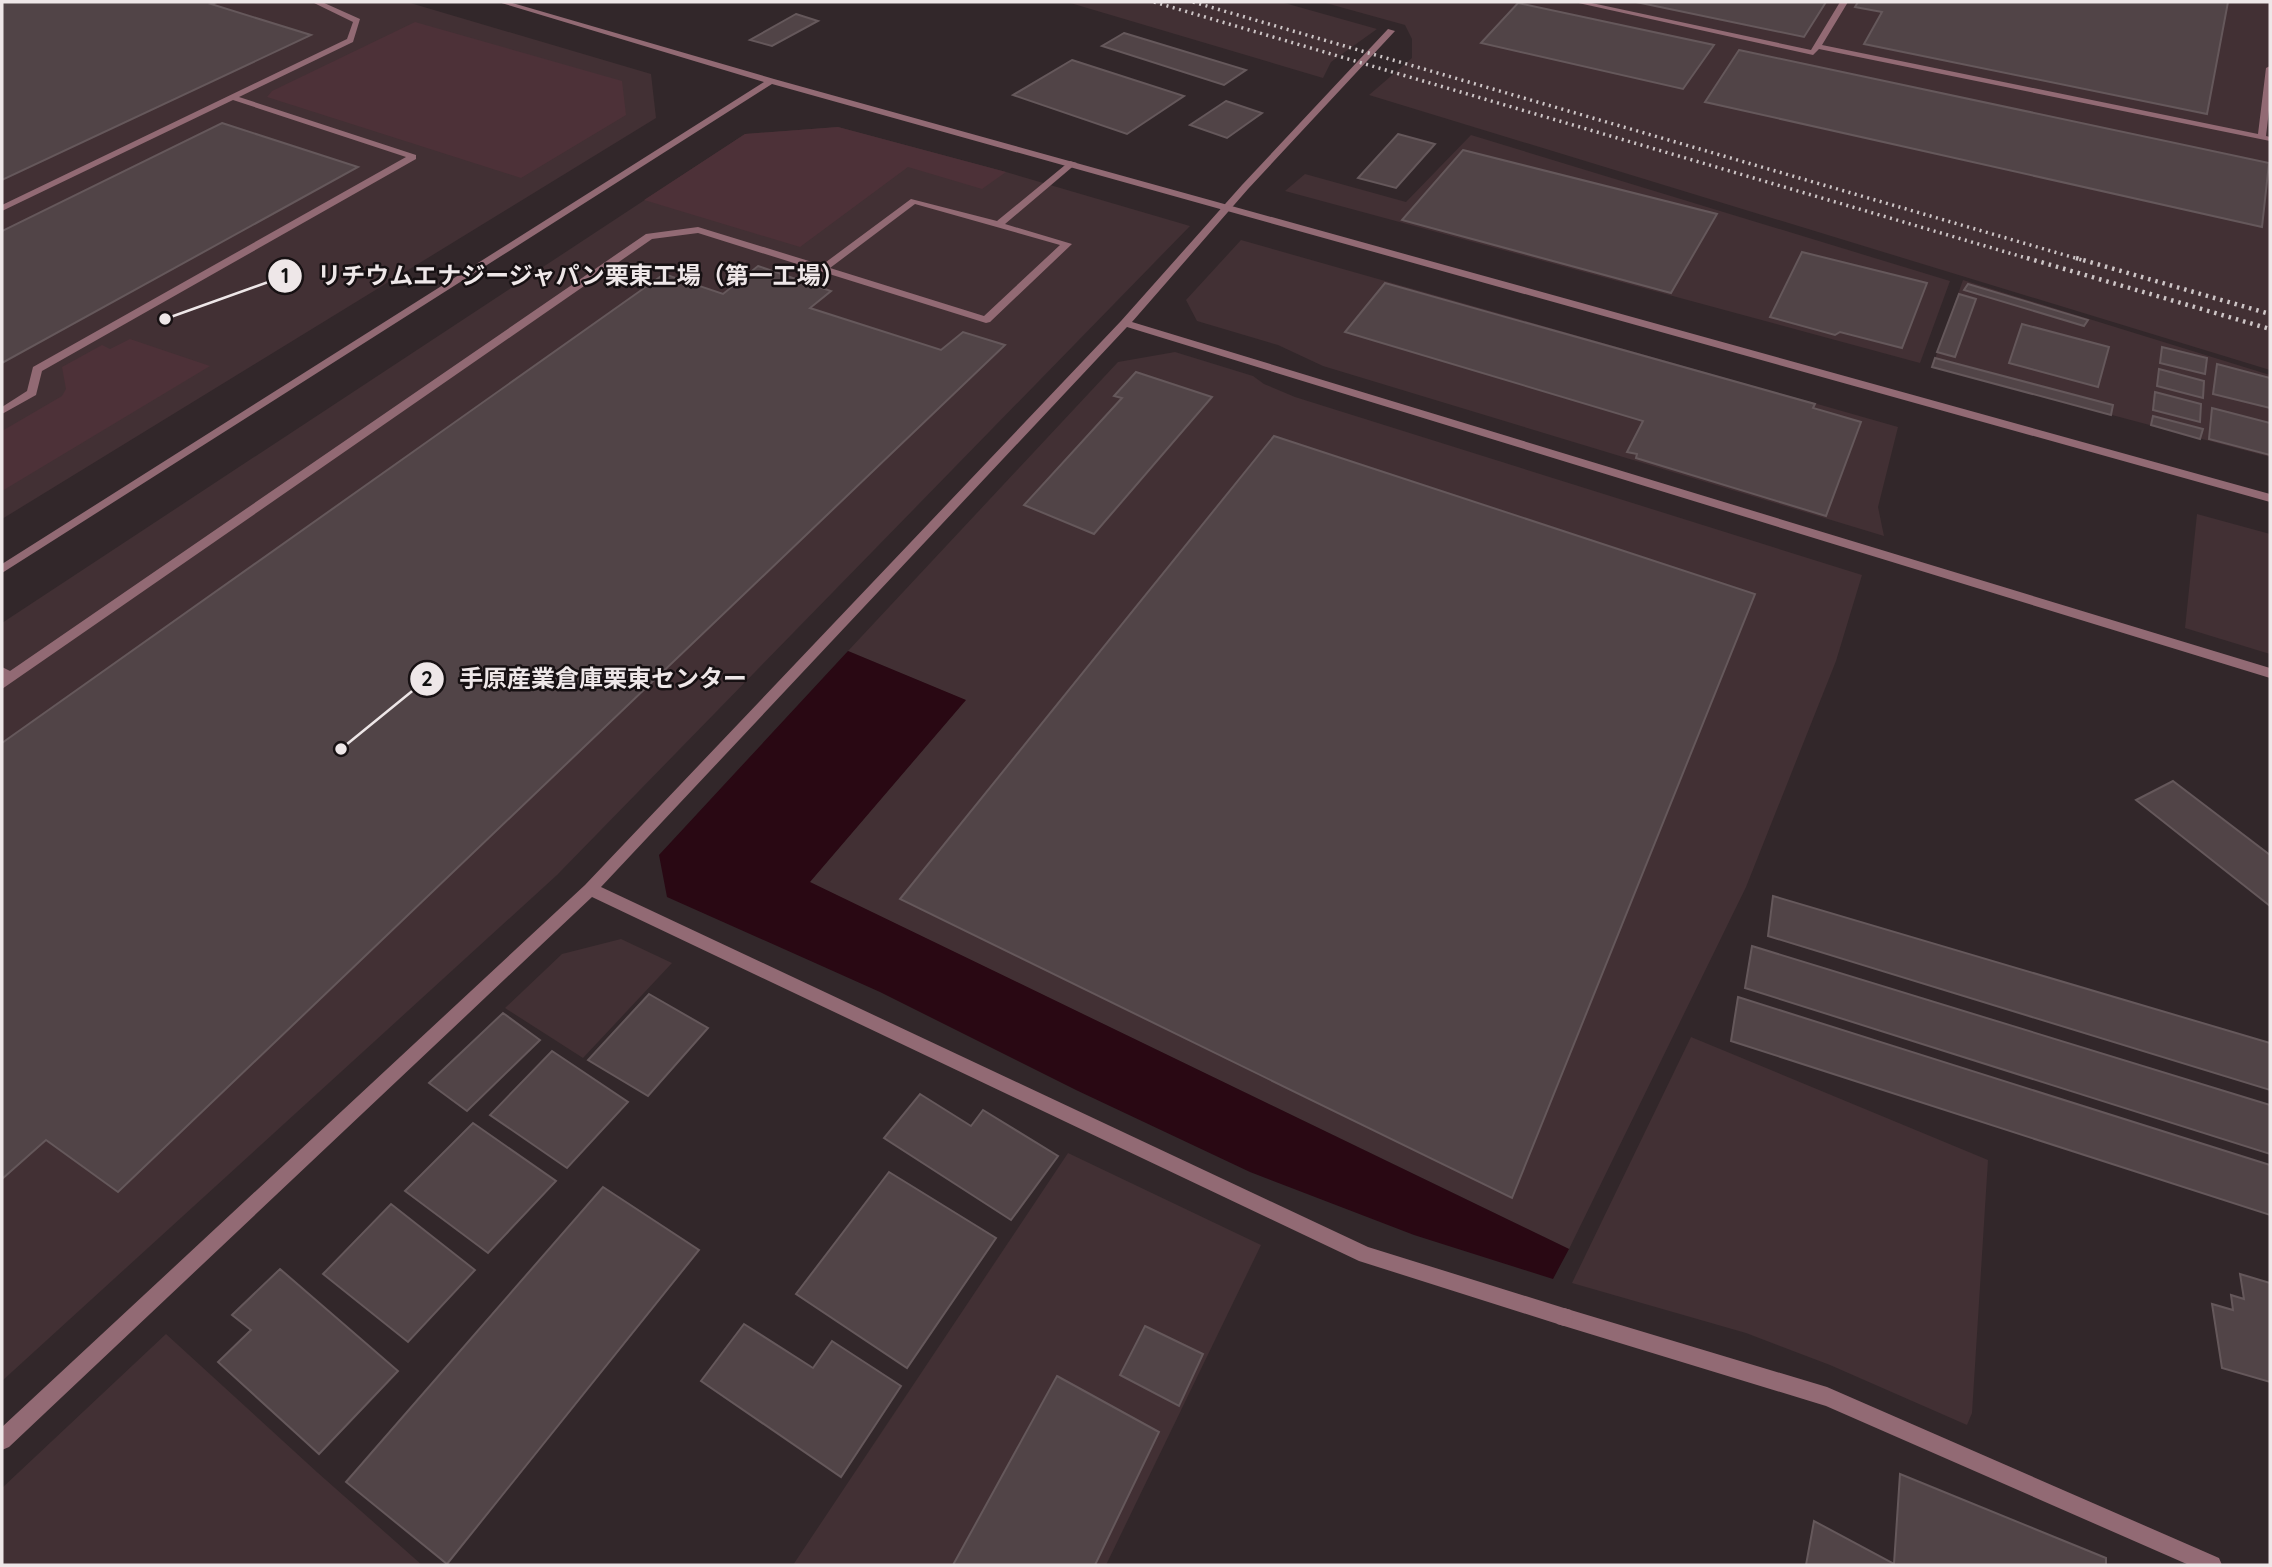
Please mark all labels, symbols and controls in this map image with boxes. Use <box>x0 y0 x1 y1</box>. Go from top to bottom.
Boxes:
callout: リチウムエナジージャパン栗東工場（第一工場） <box>268 254 859 299</box>
text: リチウムエナジージャパン栗東工場（第一工場） <box>317 260 845 290</box>
text: 1 <box>281 262 289 288</box>
callout: 手原産業倉庫栗東センター <box>410 656 761 701</box>
text: 手原産業倉庫栗東センター <box>459 663 747 693</box>
text: 2 <box>421 665 433 691</box>

